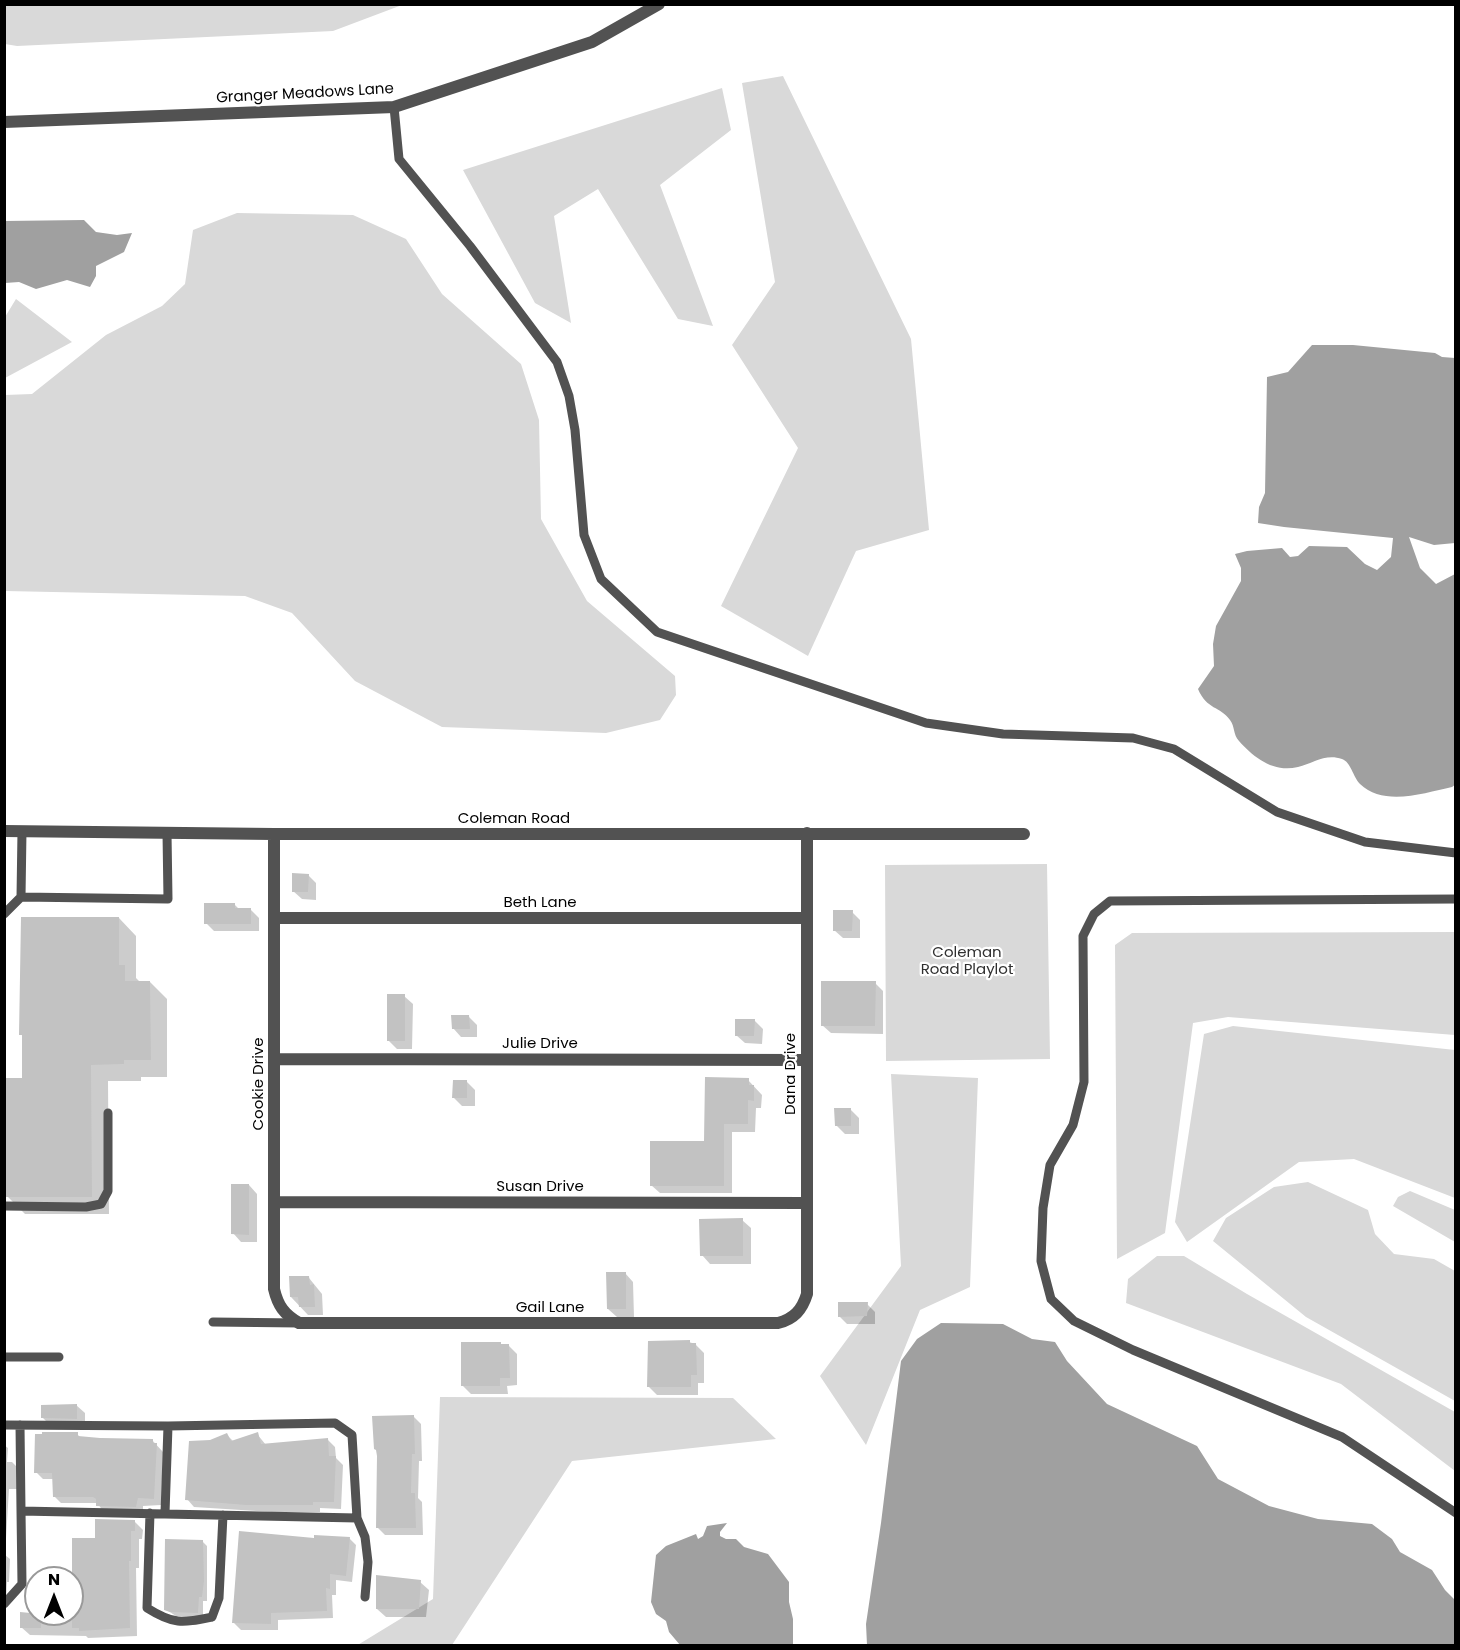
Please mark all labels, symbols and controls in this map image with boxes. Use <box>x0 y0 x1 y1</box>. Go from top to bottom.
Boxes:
street label: Granger Meadows Lane <box>216 80 394 108</box>
street label: Coleman Road <box>458 810 570 828</box>
street label: Beth Lane <box>503 894 577 912</box>
park label: Coleman Road Playlot <box>921 944 1013 979</box>
street label: Dana Drive <box>782 1033 800 1115</box>
street label: Julie Drive <box>502 1035 578 1053</box>
street label: Cookie Drive <box>250 1037 268 1131</box>
street label: Susan Drive <box>496 1178 584 1196</box>
street label: Gail Lane <box>516 1299 584 1317</box>
north arrow <box>24 1566 84 1626</box>
text: N <box>48 1568 60 1591</box>

